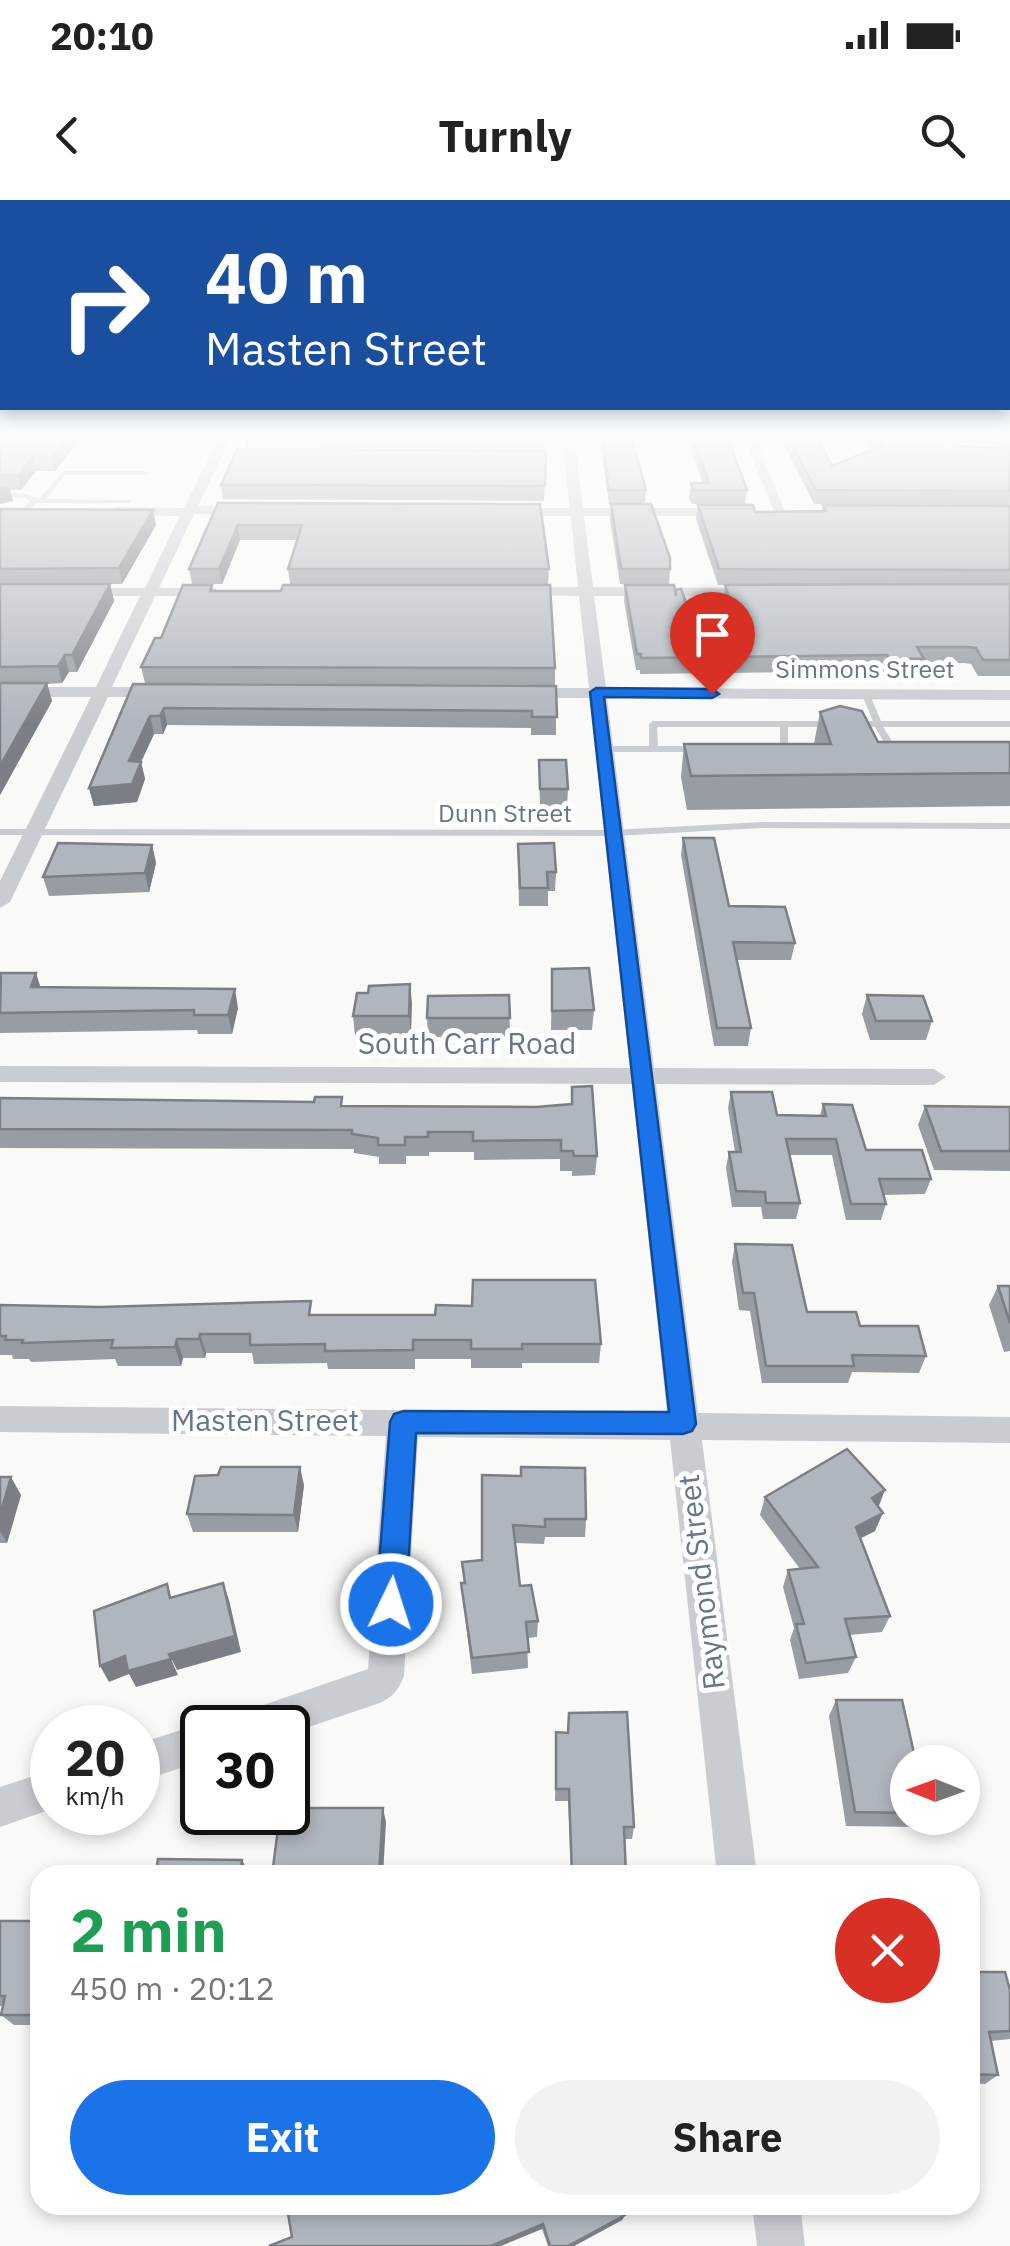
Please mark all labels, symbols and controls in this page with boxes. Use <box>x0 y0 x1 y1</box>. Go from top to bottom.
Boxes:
text: 20:10 <box>50 11 154 60</box>
text: Turnly <box>438 106 572 164</box>
icon: back <box>40 108 95 163</box>
icon: search <box>915 108 970 163</box>
text: 40 m <box>205 231 368 322</box>
icon: right <box>40 240 170 370</box>
text: Masten Street <box>205 319 487 377</box>
pin <box>670 592 755 695</box>
icon: arrive <box>685 607 740 662</box>
street label: Simmons Street <box>775 652 955 685</box>
street label: Dunn Street <box>438 796 572 829</box>
street label: South Carr Road <box>358 1023 576 1062</box>
street label: Masten Street <box>171 1400 359 1439</box>
street label: Raymond Street <box>668 1472 733 1692</box>
position arrow <box>339 1552 443 1656</box>
speed limit sign: 30 <box>180 1705 310 1835</box>
text: 20 <box>65 1725 125 1790</box>
north arrow <box>890 1745 980 1835</box>
map controls <box>890 1745 980 1835</box>
text: km/h <box>66 1779 124 1812</box>
text: 2 min <box>70 1890 227 1969</box>
button: close <box>835 1898 940 2003</box>
text: 450 m · 20:12 <box>70 1967 275 2009</box>
button: Exit <box>70 2080 495 2195</box>
button: Share <box>515 2080 940 2195</box>

